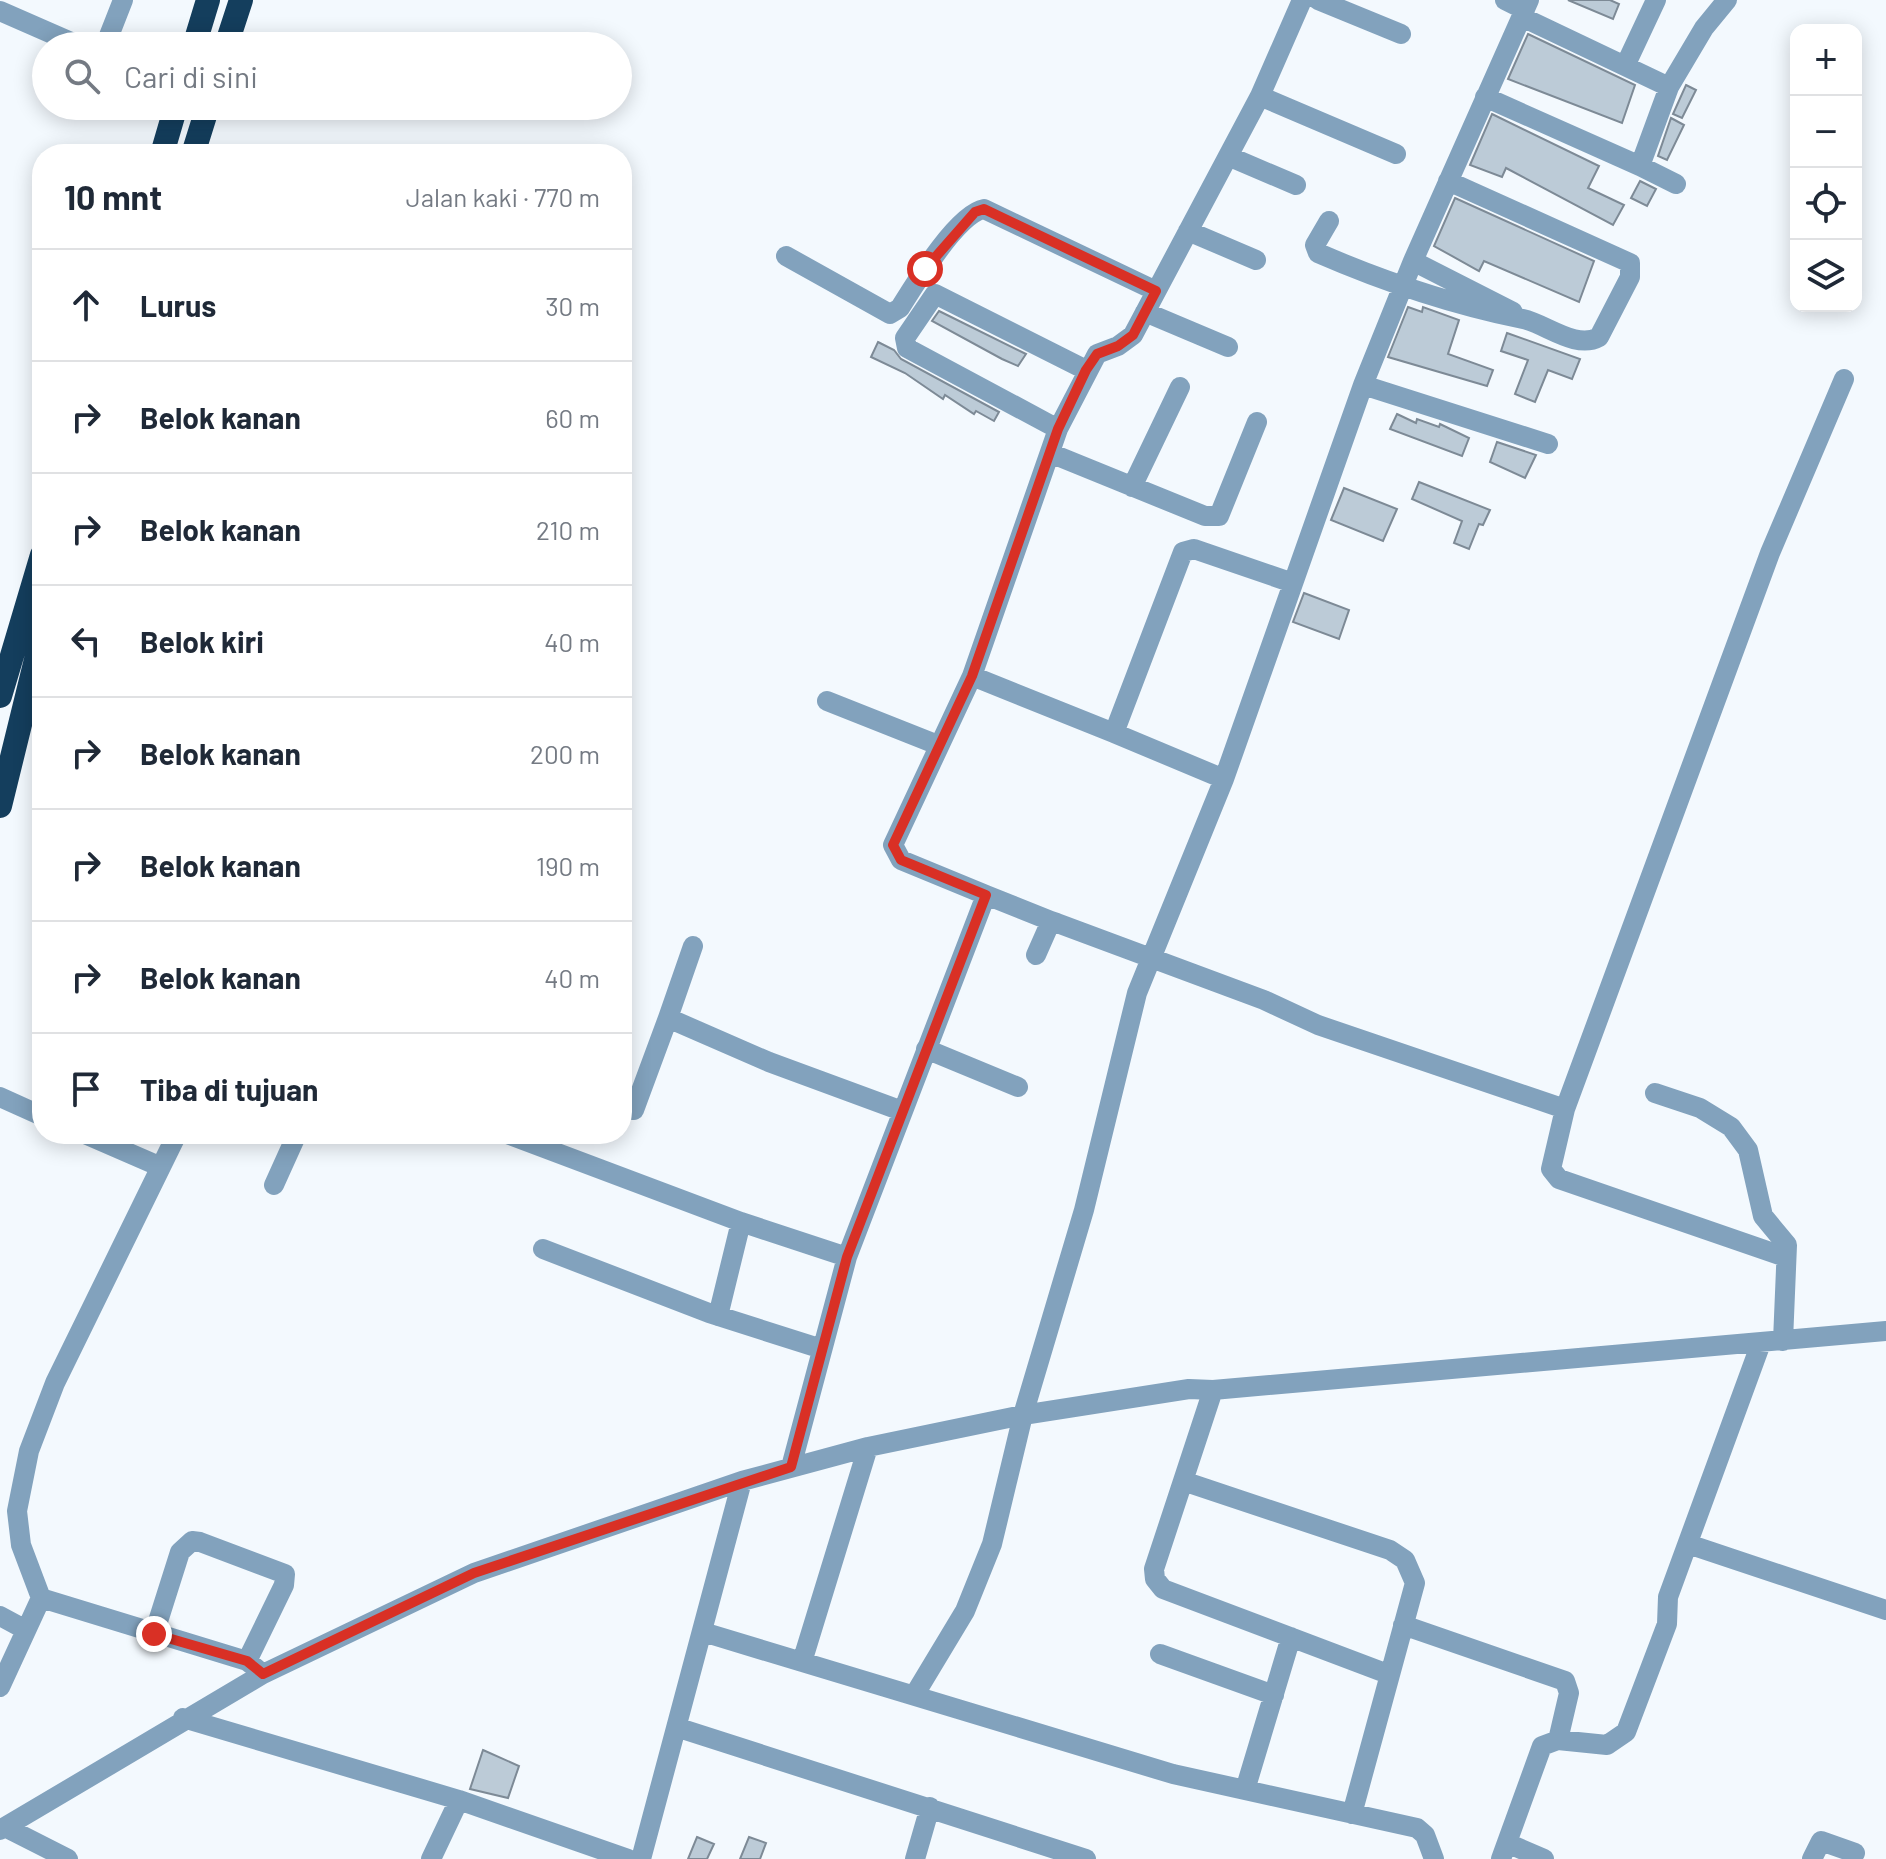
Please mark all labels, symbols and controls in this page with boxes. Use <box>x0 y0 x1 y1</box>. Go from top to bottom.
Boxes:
map controls <box>1790 24 1862 312</box>
button: + <box>1790 24 1862 96</box>
search box <box>32 32 632 120</box>
icon: search <box>60 54 104 98</box>
text: Cari di sini <box>124 58 258 94</box>
button: − <box>1790 96 1862 168</box>
button: locate <box>1790 168 1862 240</box>
text: 10 mnt <box>64 176 162 217</box>
text: Jalan kaki · 770 m <box>406 181 600 212</box>
button: layers <box>1790 240 1862 312</box>
route start <box>907 251 943 287</box>
icon: ahead <box>64 283 108 327</box>
text: Lurus <box>140 287 216 323</box>
text: 30 m <box>545 290 600 321</box>
icon: right <box>64 395 108 439</box>
text: Belok kanan <box>140 399 301 435</box>
text: 60 m <box>545 402 600 433</box>
icon: right <box>64 507 108 551</box>
text: Belok kanan <box>140 511 301 547</box>
text: 210 m <box>536 514 600 545</box>
icon: left <box>64 619 108 663</box>
text: Belok kiri <box>140 623 264 659</box>
text: 40 m <box>544 626 600 657</box>
icon: right <box>64 731 108 775</box>
text: Belok kanan <box>140 735 301 771</box>
text: 200 m <box>530 738 600 769</box>
icon: right <box>64 843 108 887</box>
text: Belok kanan <box>140 847 301 883</box>
text: 190 m <box>536 850 600 881</box>
icon: right <box>64 955 108 999</box>
text: Belok kanan <box>140 959 301 995</box>
text: 40 m <box>544 962 600 993</box>
icon: arrive <box>64 1067 108 1111</box>
text: Tiba di tujuan <box>140 1071 318 1107</box>
route end <box>136 1616 172 1652</box>

